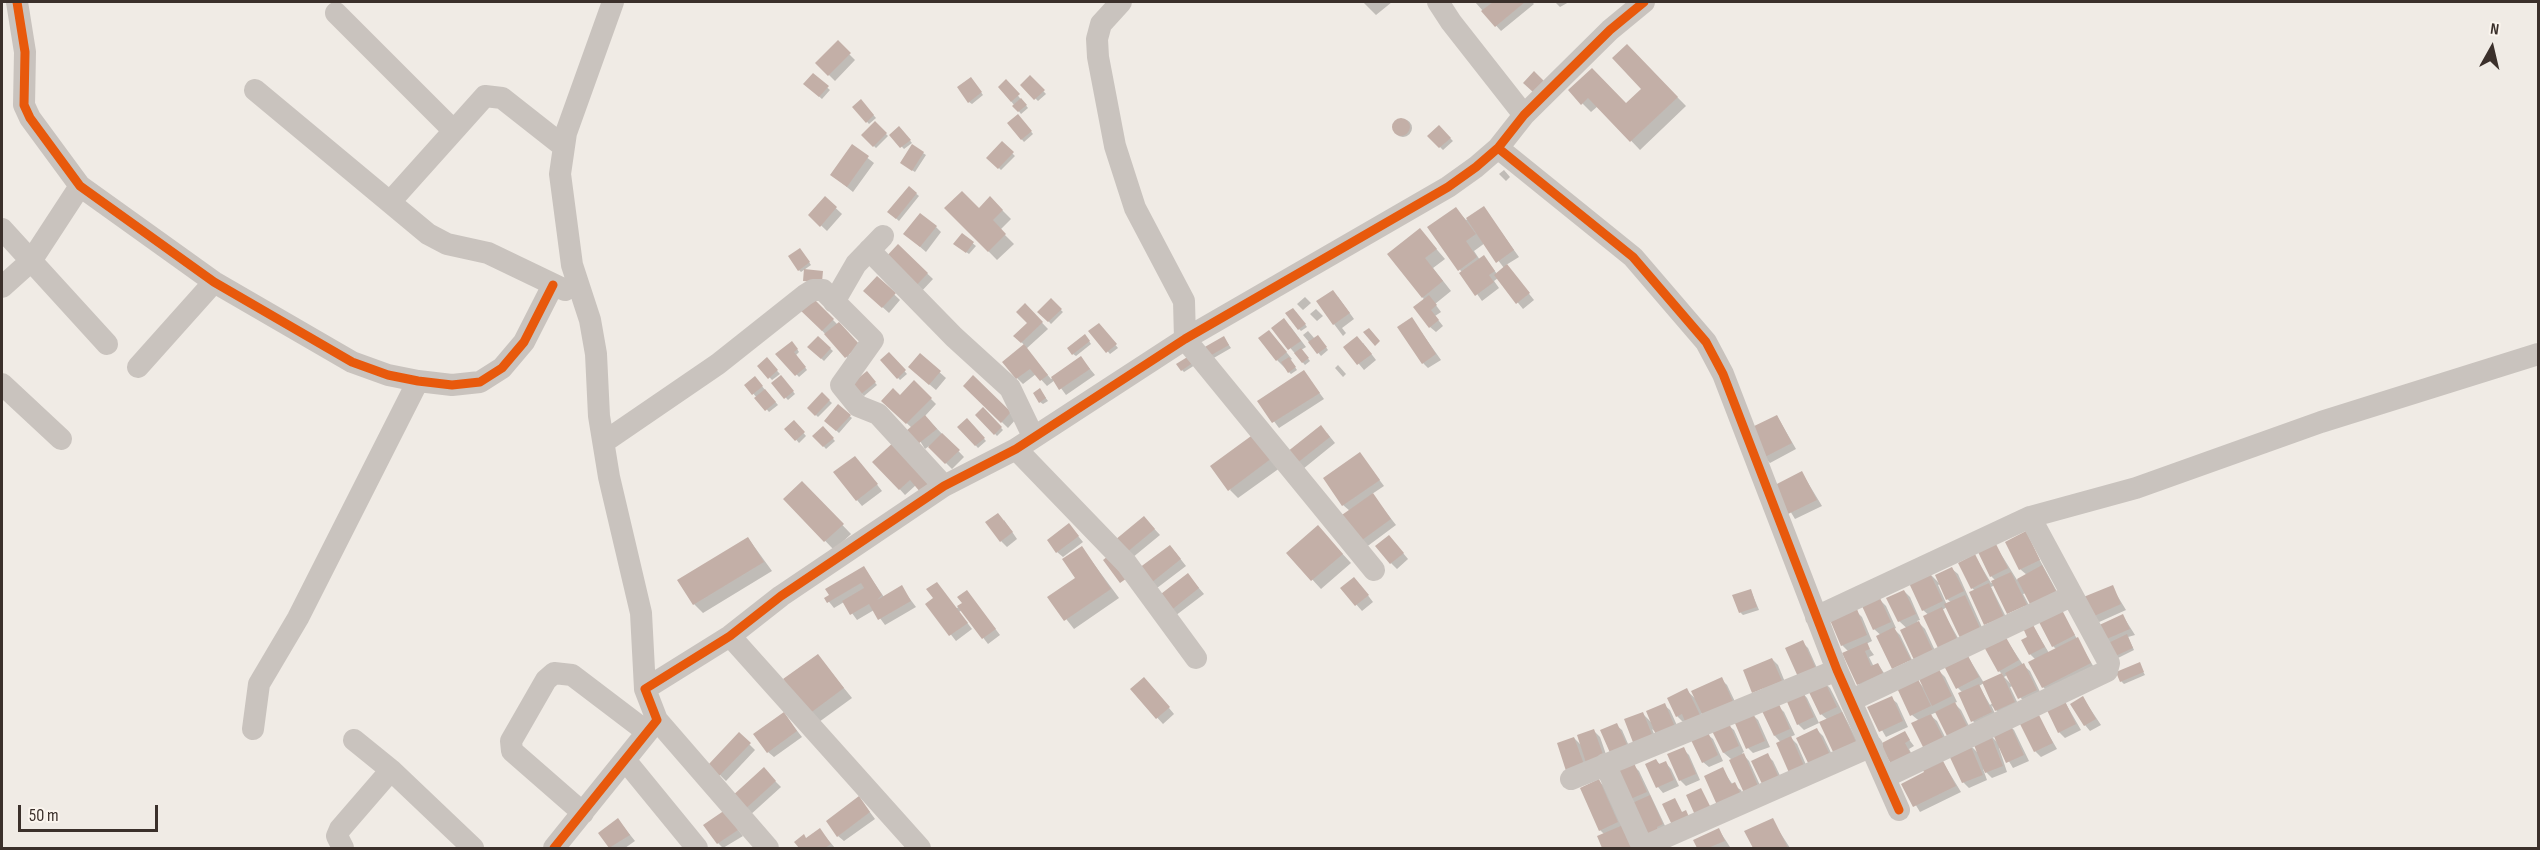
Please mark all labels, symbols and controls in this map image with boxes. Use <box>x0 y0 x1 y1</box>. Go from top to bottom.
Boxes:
north arrow <box>2462 18 2522 78</box>
text: N <box>2489 20 2500 40</box>
scale bar <box>21 793 160 831</box>
text: 50 m <box>29 805 59 826</box>

